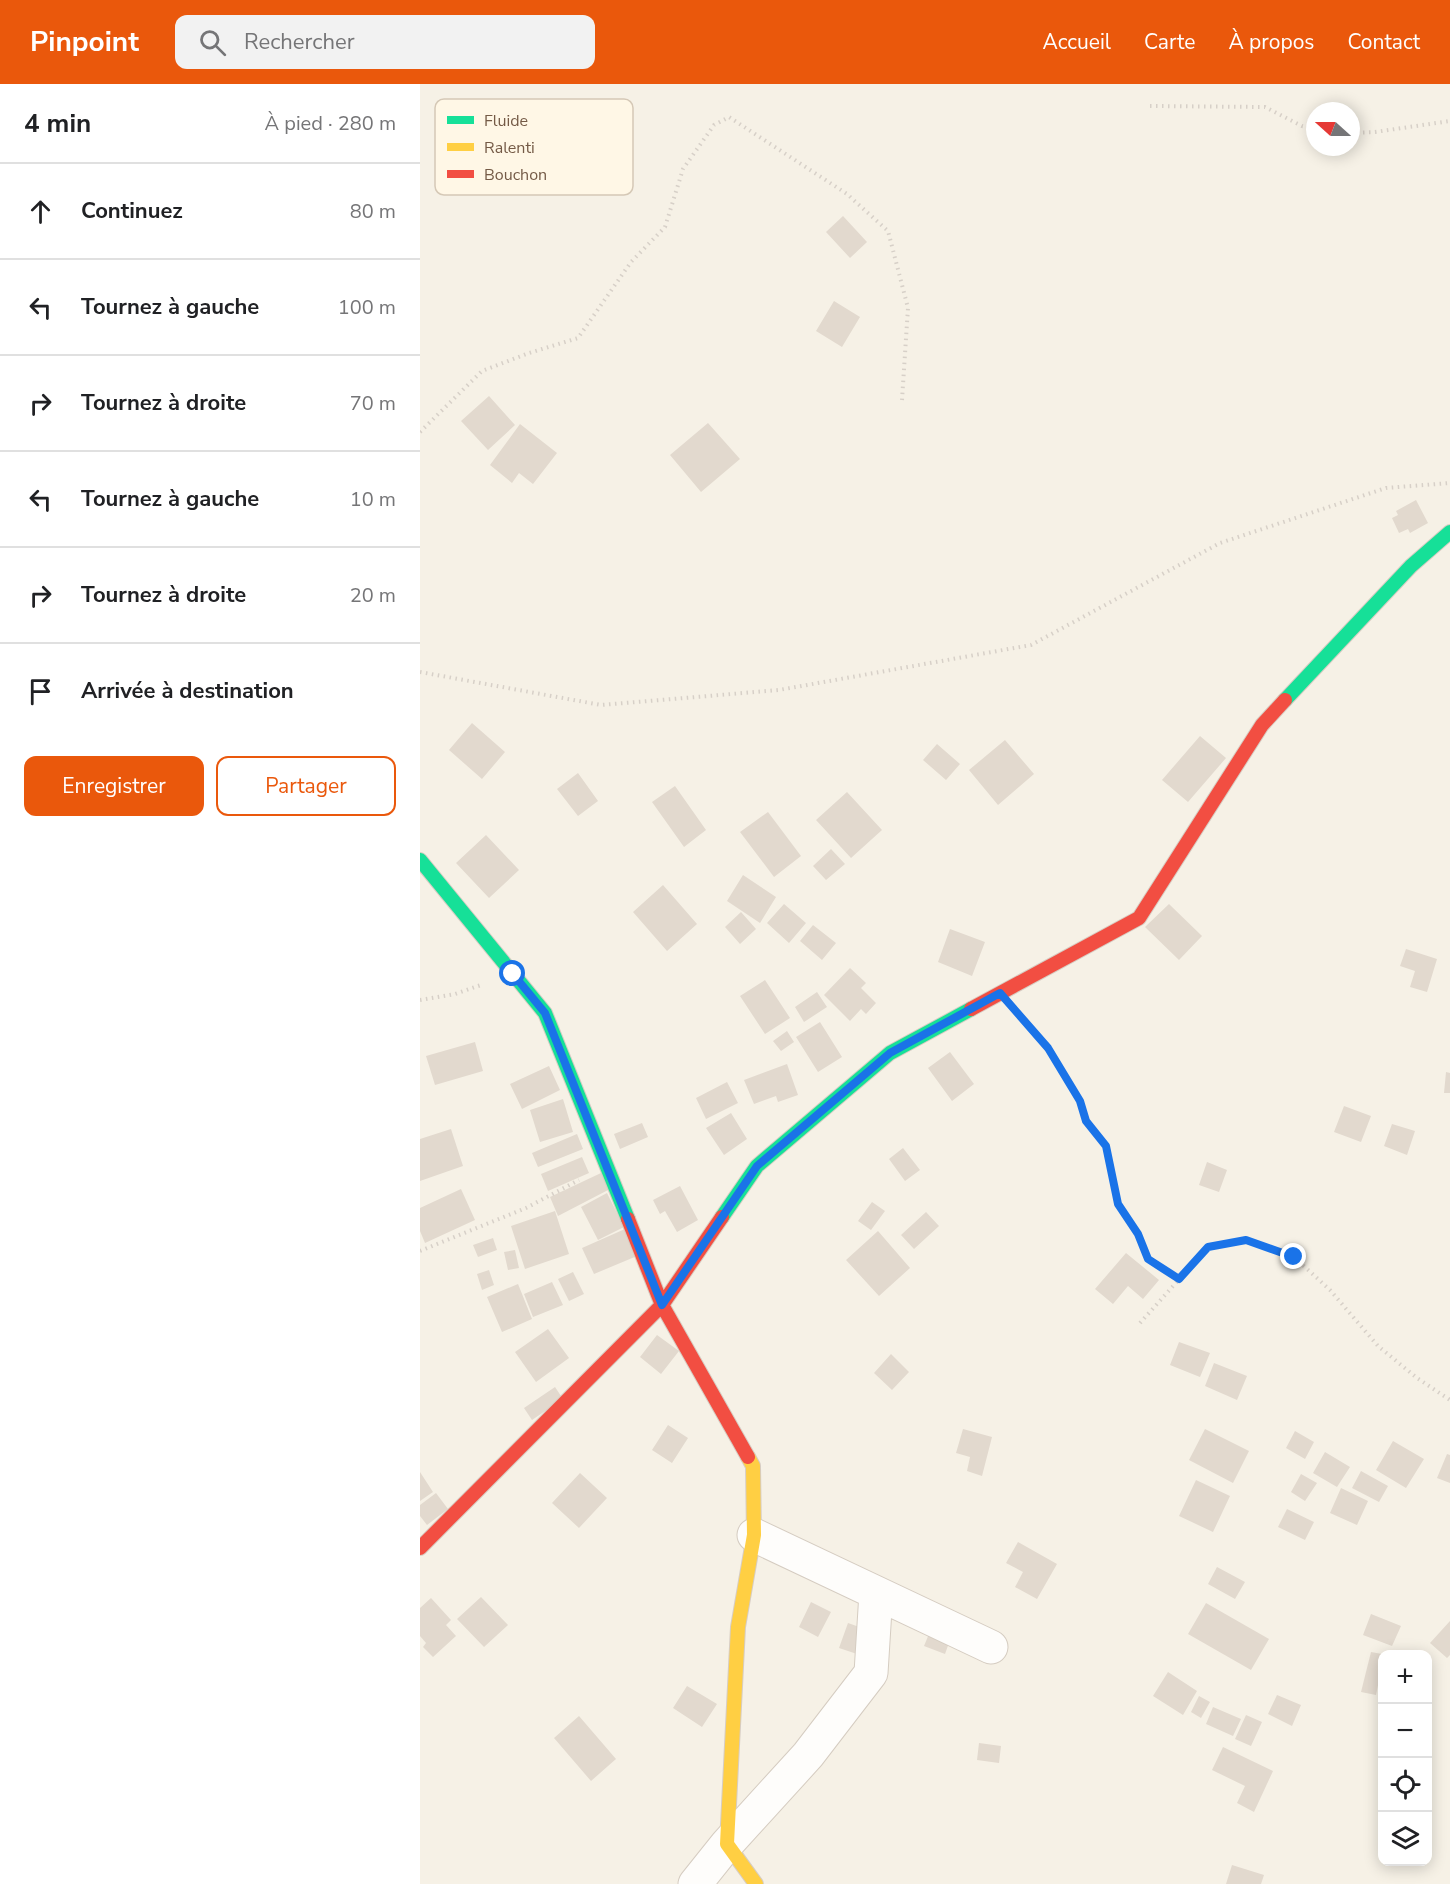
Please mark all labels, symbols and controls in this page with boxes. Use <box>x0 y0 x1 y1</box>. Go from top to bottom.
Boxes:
search box <box>175 15 595 69</box>
text: Pinpoint <box>30 23 139 61</box>
icon: search <box>196 26 229 59</box>
text: Rechercher <box>244 27 355 57</box>
text: Accueil <box>1042 28 1111 56</box>
text: Carte <box>1144 28 1195 56</box>
text: À propos <box>1228 28 1314 56</box>
text: Contact <box>1347 28 1420 56</box>
legend <box>435 99 633 195</box>
north arrow <box>1306 102 1360 156</box>
text: 4 min <box>24 106 91 141</box>
text: À pied · 280 m <box>265 110 396 137</box>
text: Fluide <box>484 110 528 132</box>
text: Ralenti <box>484 137 535 159</box>
text: Bouchon <box>484 164 547 186</box>
icon: ahead <box>24 195 57 228</box>
text: Continuez <box>81 196 183 226</box>
text: 80 m <box>350 198 396 225</box>
icon: left <box>24 291 57 324</box>
text: Tournez à gauche <box>81 292 259 322</box>
text: 100 m <box>338 294 396 321</box>
icon: right <box>24 387 57 420</box>
text: Tournez à droite <box>81 388 246 418</box>
text: 70 m <box>350 390 396 417</box>
icon: left <box>24 483 57 516</box>
text: Tournez à gauche <box>81 484 259 514</box>
text: 10 m <box>350 486 396 513</box>
icon: right <box>24 579 57 612</box>
text: Tournez à droite <box>81 580 246 610</box>
text: 20 m <box>350 582 396 609</box>
icon: arrive <box>24 675 57 708</box>
text: Arrivée à destination <box>81 676 294 706</box>
button: Enregistrer <box>24 756 204 816</box>
button: Partager <box>216 756 396 816</box>
route start <box>499 960 525 986</box>
route end <box>1280 1243 1306 1269</box>
map controls <box>1378 1650 1432 1866</box>
button: + <box>1378 1650 1432 1704</box>
button: − <box>1378 1704 1432 1758</box>
button: locate <box>1378 1758 1432 1812</box>
button: layers <box>1378 1812 1432 1866</box>

